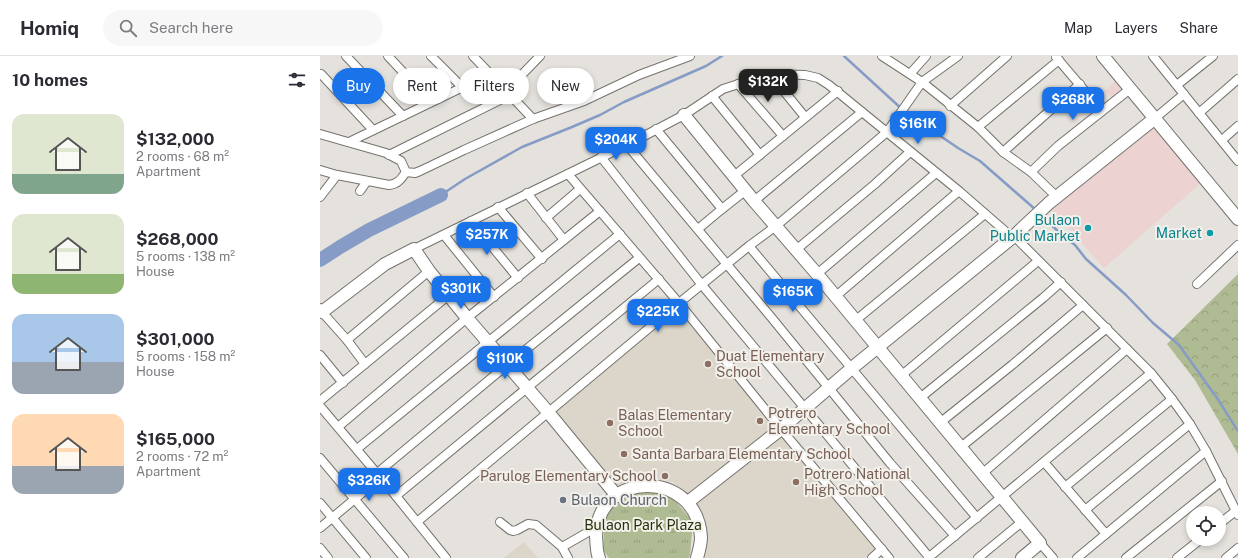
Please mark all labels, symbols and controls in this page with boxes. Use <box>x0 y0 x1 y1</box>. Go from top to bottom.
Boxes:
search box <box>103 10 383 46</box>
text: Homiq <box>20 17 79 39</box>
icon: search <box>117 17 139 39</box>
text: Search here <box>149 19 233 36</box>
text: Map <box>1064 20 1092 36</box>
text: Layers <box>1114 20 1158 36</box>
text: Share <box>1180 20 1218 36</box>
chip: Buy <box>332 68 385 104</box>
chip: Rent <box>393 68 451 104</box>
chip: Filters <box>459 68 529 104</box>
chip: New <box>537 68 594 104</box>
icon: filters <box>286 69 308 91</box>
pin: $132K <box>740 69 796 103</box>
text: 10 homes <box>12 70 88 90</box>
text: $132K <box>748 74 788 89</box>
pin: $268K <box>1045 87 1101 121</box>
text: $268K <box>1051 92 1095 107</box>
pin: $161K <box>890 111 946 145</box>
text: $161K <box>899 116 937 131</box>
pin: $204K <box>588 127 644 161</box>
text: $132,000 <box>136 129 214 149</box>
icon: home <box>44 130 92 178</box>
text: $204K <box>594 132 638 147</box>
text: 2 rooms · 68 m² <box>136 149 229 164</box>
text: Apartment <box>136 164 201 179</box>
place label: Bulaon Public Market <box>990 212 1080 244</box>
pin: $257K <box>459 222 515 256</box>
marker: Bulaon Public Market <box>1083 223 1093 233</box>
place label: Market <box>1156 225 1202 241</box>
text: $257K <box>465 227 509 242</box>
marker: Market <box>1205 228 1215 238</box>
text: $268,000 <box>136 229 218 249</box>
icon: home <box>44 230 92 278</box>
text: 5 rooms · 138 m² <box>136 249 235 264</box>
text: House <box>136 264 175 279</box>
pin: $301K <box>433 276 489 310</box>
pin: $165K <box>765 279 821 313</box>
text: $301K <box>441 281 481 296</box>
text: $165K <box>772 284 814 299</box>
pin: $225K <box>630 299 686 333</box>
text: $225K <box>636 304 680 319</box>
text: $301,000 <box>136 329 215 349</box>
icon: home <box>44 330 92 378</box>
pin: $110K <box>477 346 533 380</box>
place label: Duat Elementary School <box>716 348 825 380</box>
text: 5 rooms · 158 m² <box>136 349 235 364</box>
text: $110K <box>486 351 524 366</box>
marker: Duat Elementary School <box>703 359 713 369</box>
text: House <box>136 364 175 379</box>
place label: Potrero Elementary School <box>768 405 891 437</box>
place label: Balas Elementary School <box>618 407 732 439</box>
marker: Potrero Elementary School <box>755 416 765 426</box>
marker: Balas Elementary School <box>605 418 615 428</box>
text: $165,000 <box>136 429 215 449</box>
icon: home <box>44 430 92 478</box>
place label: Santa Barbara Elementary School <box>632 446 851 462</box>
text: 2 rooms · 72 m² <box>136 449 228 464</box>
marker: Santa Barbara Elementary School <box>619 449 629 459</box>
text: Apartment <box>136 464 201 479</box>
place label: Potrero National High School <box>804 466 911 498</box>
pin: $326K <box>341 468 397 502</box>
place label: Parulog Elementary School <box>480 468 657 484</box>
marker: Parulog Elementary School <box>660 471 670 481</box>
text: $326K <box>347 473 391 488</box>
marker: Potrero National High School <box>791 477 801 487</box>
place label: Bulaon Church <box>571 492 667 508</box>
marker: Bulaon Church <box>558 495 568 505</box>
map controls <box>1186 506 1226 546</box>
button: locate <box>1186 506 1226 546</box>
park label: Bulaon Park Plaza <box>584 517 702 533</box>

